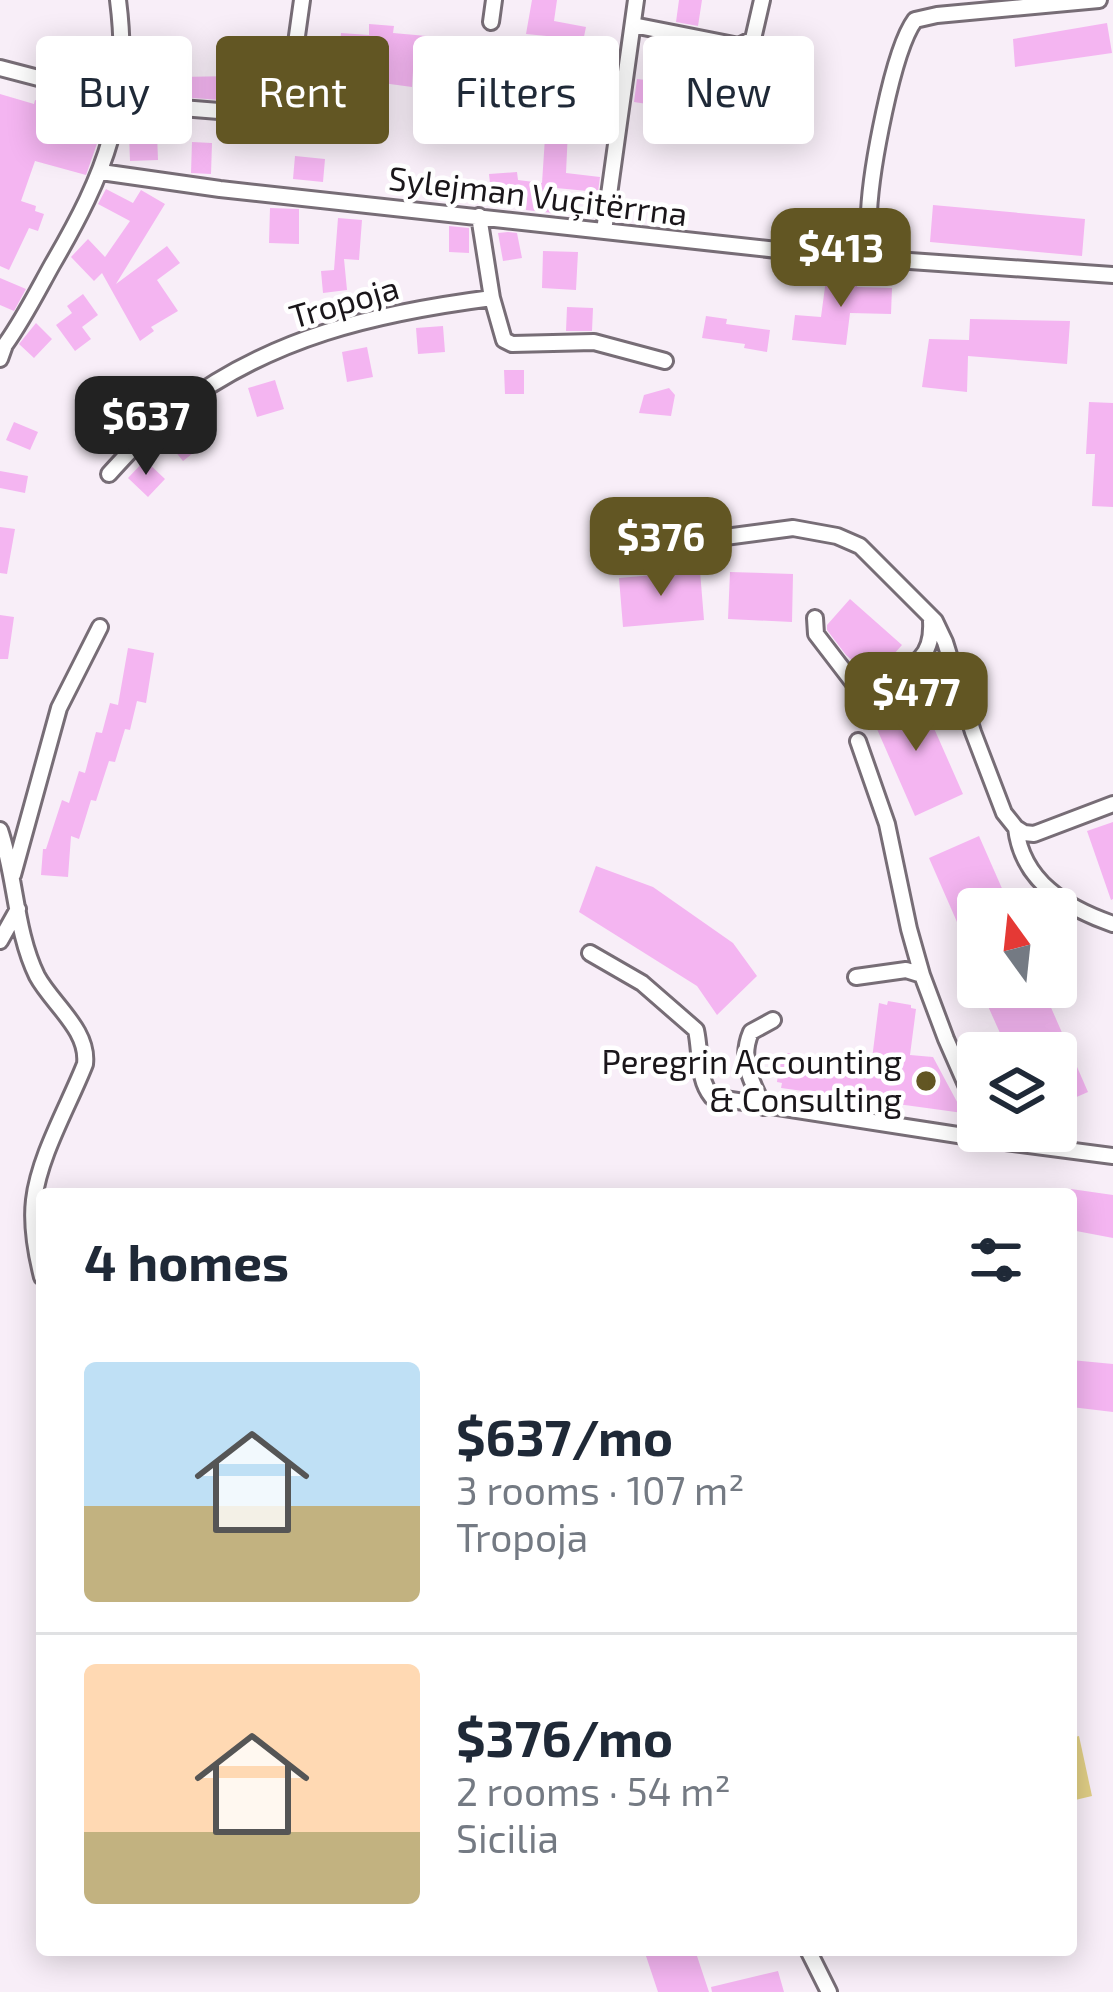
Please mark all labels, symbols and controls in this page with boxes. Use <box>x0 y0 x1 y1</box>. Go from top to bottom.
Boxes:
chip: Buy <box>36 36 192 144</box>
chip: Rent <box>216 36 389 144</box>
chip: Filters <box>413 36 619 144</box>
chip: New <box>643 36 814 144</box>
street label: Sylejman Vuçitërrna <box>386 157 690 235</box>
pin: $413 <box>770 208 912 310</box>
text: $413 <box>798 223 884 270</box>
street label: Tropoja <box>284 266 403 336</box>
pin: $637 <box>75 376 217 478</box>
text: $637 <box>102 391 190 438</box>
pin: $376 <box>590 497 732 599</box>
text: $376 <box>617 512 705 559</box>
pin: $477 <box>845 652 987 754</box>
text: $477 <box>872 667 960 714</box>
north arrow <box>957 888 1077 1008</box>
map controls <box>957 888 1077 1152</box>
button: layers <box>957 1032 1077 1152</box>
place label: Peregrin Accounting & Consulting <box>602 1041 902 1119</box>
marker: Peregrin Accounting & Consulting <box>913 1068 939 1094</box>
icon: filters <box>963 1227 1029 1293</box>
text: 4 homes <box>84 1230 289 1291</box>
text: $637/mo <box>456 1405 673 1466</box>
icon: home <box>180 1410 324 1554</box>
text: 3 rooms · 107 m² <box>456 1466 744 1513</box>
text: Tropoja <box>456 1513 588 1560</box>
text: $376/mo <box>456 1706 673 1767</box>
icon: home <box>180 1712 324 1856</box>
text: 2 rooms · 54 m² <box>456 1767 731 1814</box>
text: Sicilia <box>456 1814 559 1861</box>

